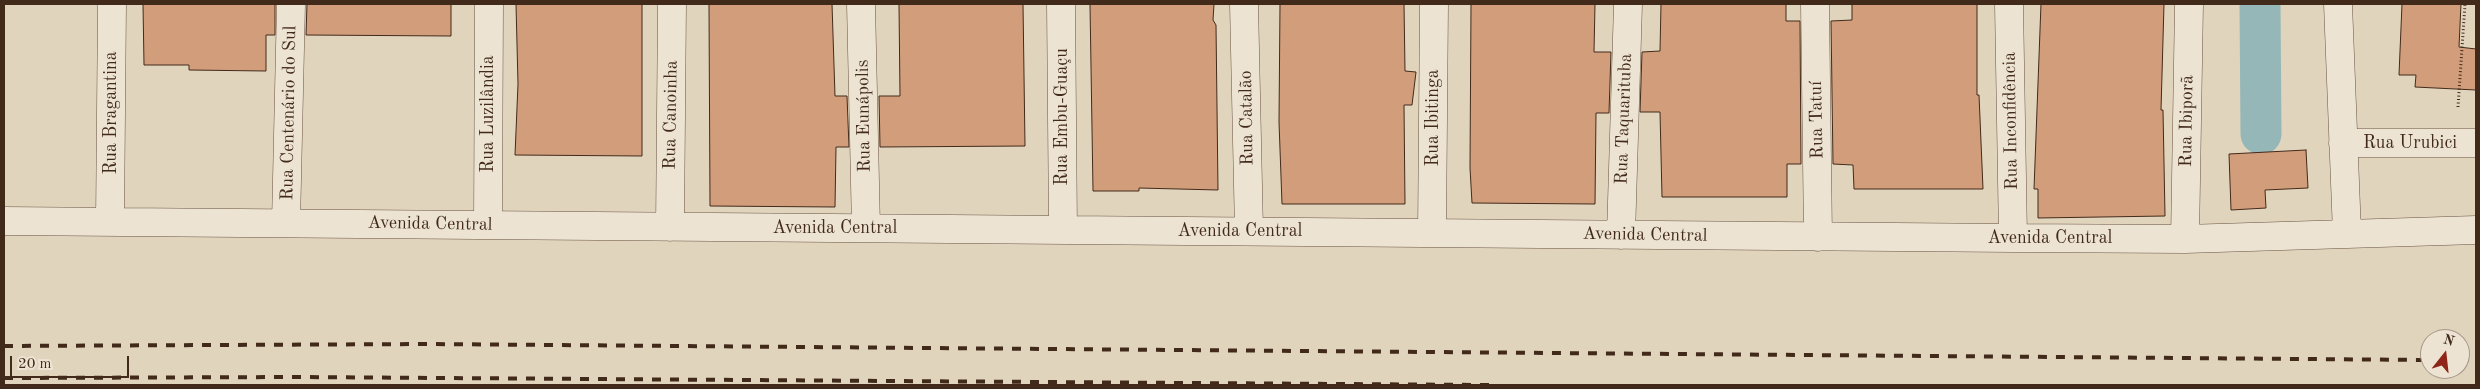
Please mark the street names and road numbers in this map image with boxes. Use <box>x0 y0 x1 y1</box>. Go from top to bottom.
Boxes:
street label: Rua Centenário do Sul <box>277 25 301 201</box>
street label: Rua Embu-Guaçu <box>1051 48 1073 186</box>
street label: Rua Bragantina <box>100 51 122 175</box>
street label: Rua Inconfidência <box>1999 52 2023 190</box>
street label: Rua Taquarituba <box>1611 53 1637 185</box>
street label: Rua Luzilândia <box>477 55 499 173</box>
street label: Rua Eunápolis <box>852 59 876 173</box>
street label: Rua Canoinha <box>659 60 683 170</box>
street label: Rua Ibitinga <box>1422 69 1444 167</box>
street label: Rua Catalão <box>1235 70 1259 166</box>
street label: Rua Ibiporã <box>2175 75 2199 167</box>
street label: Rua Tatuí <box>1806 81 1828 159</box>
street label: Rua Urubici <box>2363 132 2457 154</box>
street label: Avenida Central <box>367 212 493 236</box>
street label: Avenida Central <box>773 217 897 239</box>
street label: Avenida Central <box>1178 220 1302 242</box>
street label: Avenida Central <box>1582 223 1708 247</box>
street label: Avenida Central <box>1988 227 2112 249</box>

